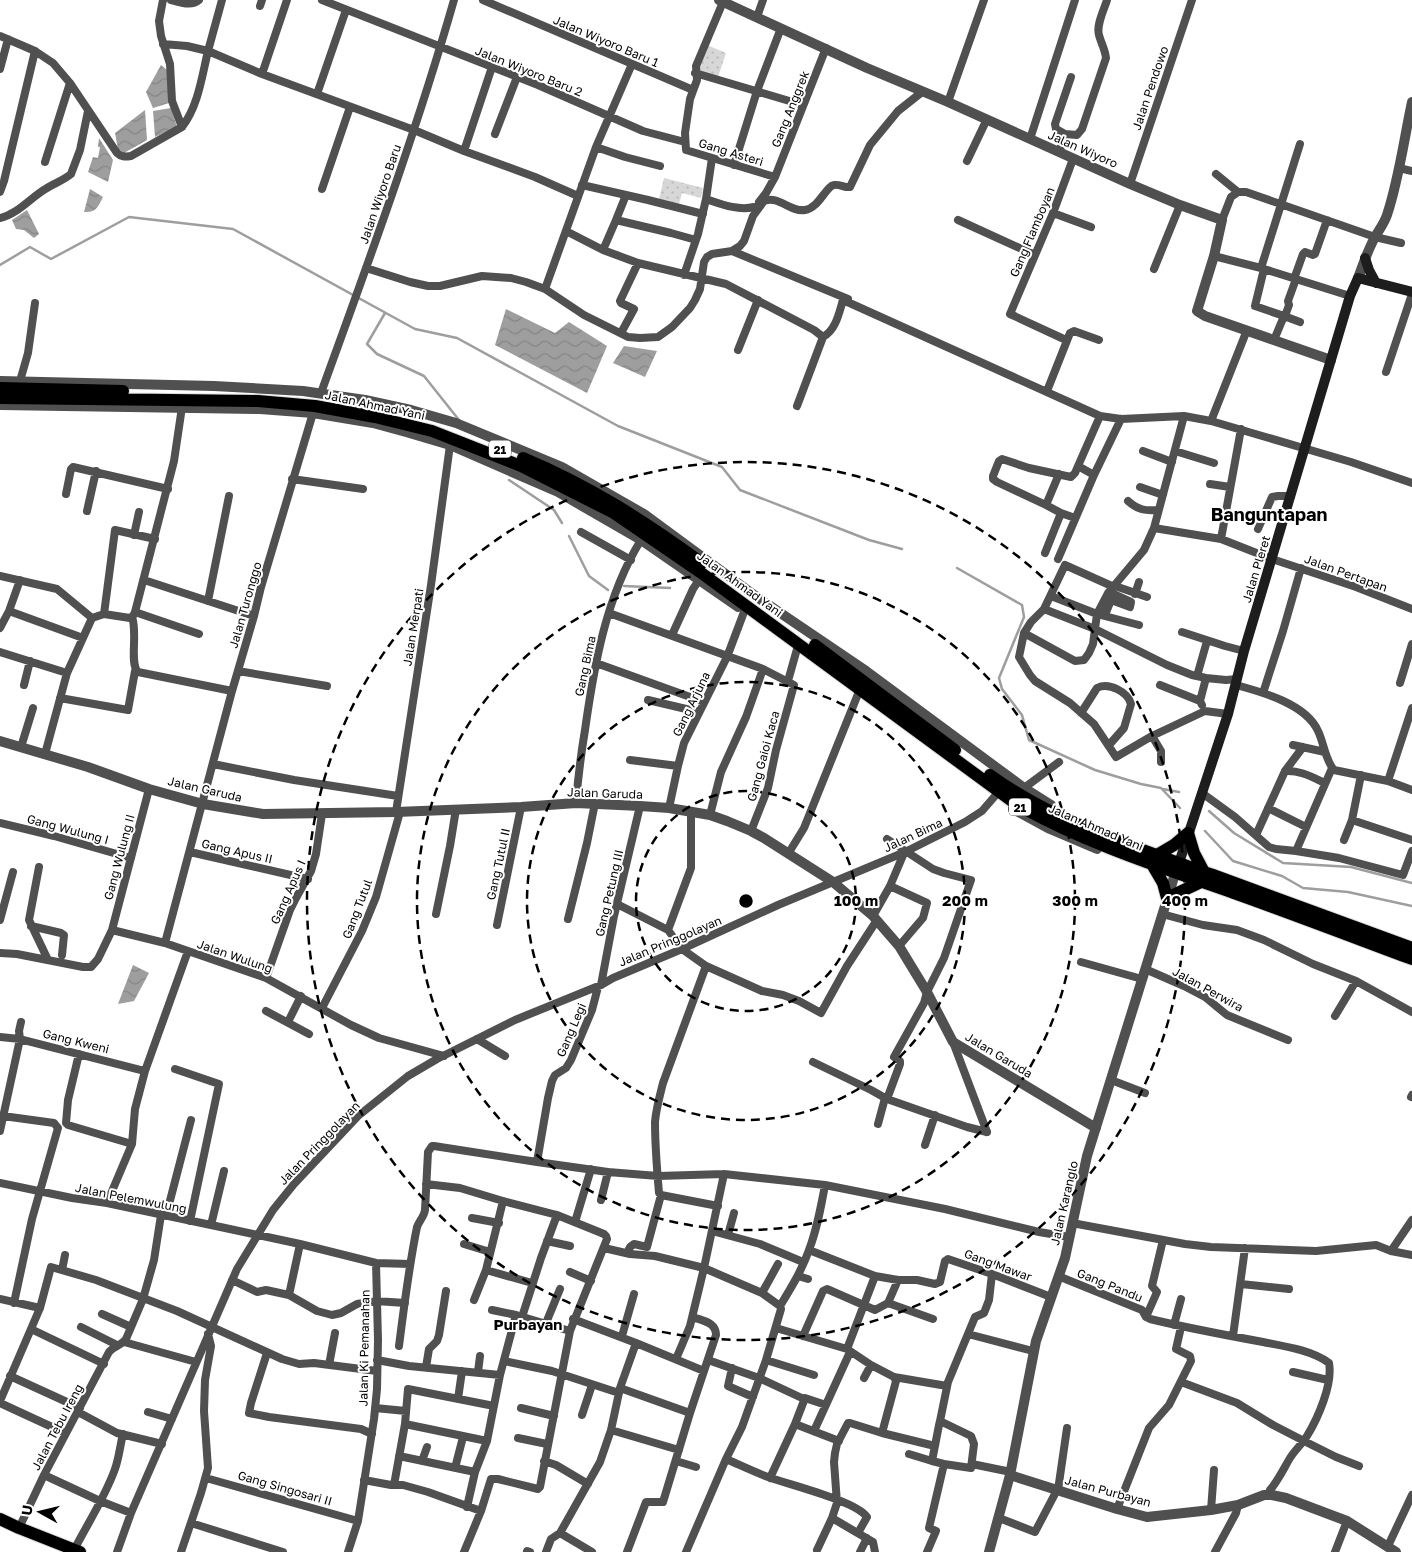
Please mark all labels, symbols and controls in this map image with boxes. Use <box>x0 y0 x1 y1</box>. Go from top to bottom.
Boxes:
street label: Jalan Wiyoro Baru 1 <box>551 12 661 70</box>
street label: Jalan Wiyoro Baru 2 <box>473 43 585 99</box>
street label: Jalan Pendowo <box>1129 44 1171 132</box>
street label: Gang Anggrek <box>768 68 812 150</box>
street label: Jalan Wiyoro <box>1046 127 1120 171</box>
street label: Gang Asteri <box>697 135 765 169</box>
street label: Jalan Wiyoro Baru <box>356 142 404 246</box>
street label: Gang Flamboyan <box>1006 185 1058 279</box>
street label: Jalan Ahmad Yani <box>324 387 426 423</box>
road number: 21 <box>489 440 511 458</box>
district label: Banguntapan <box>1211 503 1327 525</box>
street label: Jalan Pleret <box>1239 533 1273 604</box>
street label: Jalan Ahmad Yani <box>694 548 786 620</box>
street label: Jalan Pertapan <box>1302 551 1390 595</box>
street label: Jalan Turonggo <box>226 560 264 650</box>
street label: Jalan Merpati <box>399 587 427 667</box>
street label: Gang Bima <box>571 634 599 698</box>
street label: Gang Arjuna <box>669 669 713 739</box>
street label: Gang Gaioi Kaca <box>744 709 782 803</box>
street label: Jalan Garuda <box>166 773 244 805</box>
street label: Jalan Garuda <box>567 784 643 802</box>
road number: 21 <box>1009 799 1031 816</box>
street label: Jalan Ahmad Yani <box>1046 800 1146 854</box>
street label: Gang Wulung I <box>25 811 111 847</box>
street label: Gang Wulung II <box>100 813 138 901</box>
street label: Jalan Bima <box>881 815 945 855</box>
street label: Gang Tutul II <box>483 827 513 901</box>
street label: Gang Apus II <box>200 836 274 866</box>
street label: Gang Petung III <box>592 848 626 938</box>
street label: Gang Apus I <box>267 858 309 926</box>
street label: Gang Tutul <box>339 877 375 941</box>
text: 100 m <box>834 891 878 909</box>
text: 200 m <box>942 891 988 909</box>
text: 300 m <box>1052 891 1098 909</box>
text: 400 m <box>1162 891 1208 909</box>
centre of rings <box>737 892 755 910</box>
street label: Jalan Pringgolayan <box>616 913 724 969</box>
street label: Jalan Wulung <box>195 936 275 976</box>
street label: Jalan Perwira <box>1170 963 1246 1015</box>
street label: Gang Legi <box>553 1001 589 1059</box>
street label: Gang Kweni <box>41 1025 111 1057</box>
street label: Jalan Garuda <box>963 1029 1035 1081</box>
street label: Jalan Pringgolayan <box>275 1098 363 1188</box>
street label: Jalan Karanglo <box>1047 1159 1081 1247</box>
street label: Jalan Pelemwulung <box>74 1180 188 1216</box>
street label: Gang Mawar <box>962 1246 1034 1284</box>
street label: Gang Pandu <box>1075 1265 1145 1305</box>
street label: Jalan Ki Pemanahan <box>355 1290 373 1406</box>
district label: Purbayan <box>494 1315 562 1333</box>
street label: Jalan Tebu Ireng <box>28 1381 86 1473</box>
street label: Gang Singosari II <box>236 1467 334 1509</box>
street label: Jalan Purbayan <box>1063 1472 1153 1510</box>
north arrow <box>15 1487 65 1537</box>
text: U <box>18 1504 36 1516</box>

